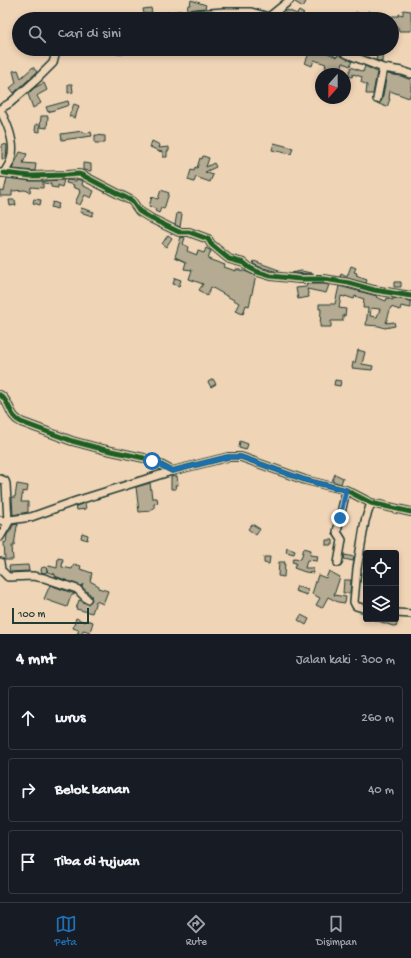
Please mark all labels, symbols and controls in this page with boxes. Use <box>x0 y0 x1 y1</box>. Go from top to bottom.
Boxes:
search box <box>12 12 399 56</box>
icon: search <box>26 23 48 45</box>
text: Cari di sini <box>58 25 121 43</box>
north arrow <box>315 68 351 104</box>
route start <box>143 452 161 470</box>
route end <box>331 509 349 527</box>
map controls <box>363 550 399 622</box>
button: locate <box>363 550 399 586</box>
button: layers <box>363 586 399 622</box>
scale bar <box>12 606 89 625</box>
text: 100 m <box>18 609 45 621</box>
text: 4 mnt <box>16 650 55 670</box>
text: Jalan kaki · 300 m <box>296 653 395 668</box>
icon: ahead <box>17 707 39 729</box>
text: Lurus <box>55 709 85 727</box>
text: 260 m <box>361 711 394 726</box>
icon: right <box>17 779 39 801</box>
text: Belok kanan <box>55 781 129 799</box>
text: 40 m <box>368 783 394 798</box>
icon: arrive <box>17 851 39 873</box>
text: Tiba di tujuan <box>55 853 139 871</box>
tab: Peta <box>54 913 77 949</box>
tab: Rute <box>185 913 207 949</box>
tab: Disimpan <box>316 913 357 949</box>

